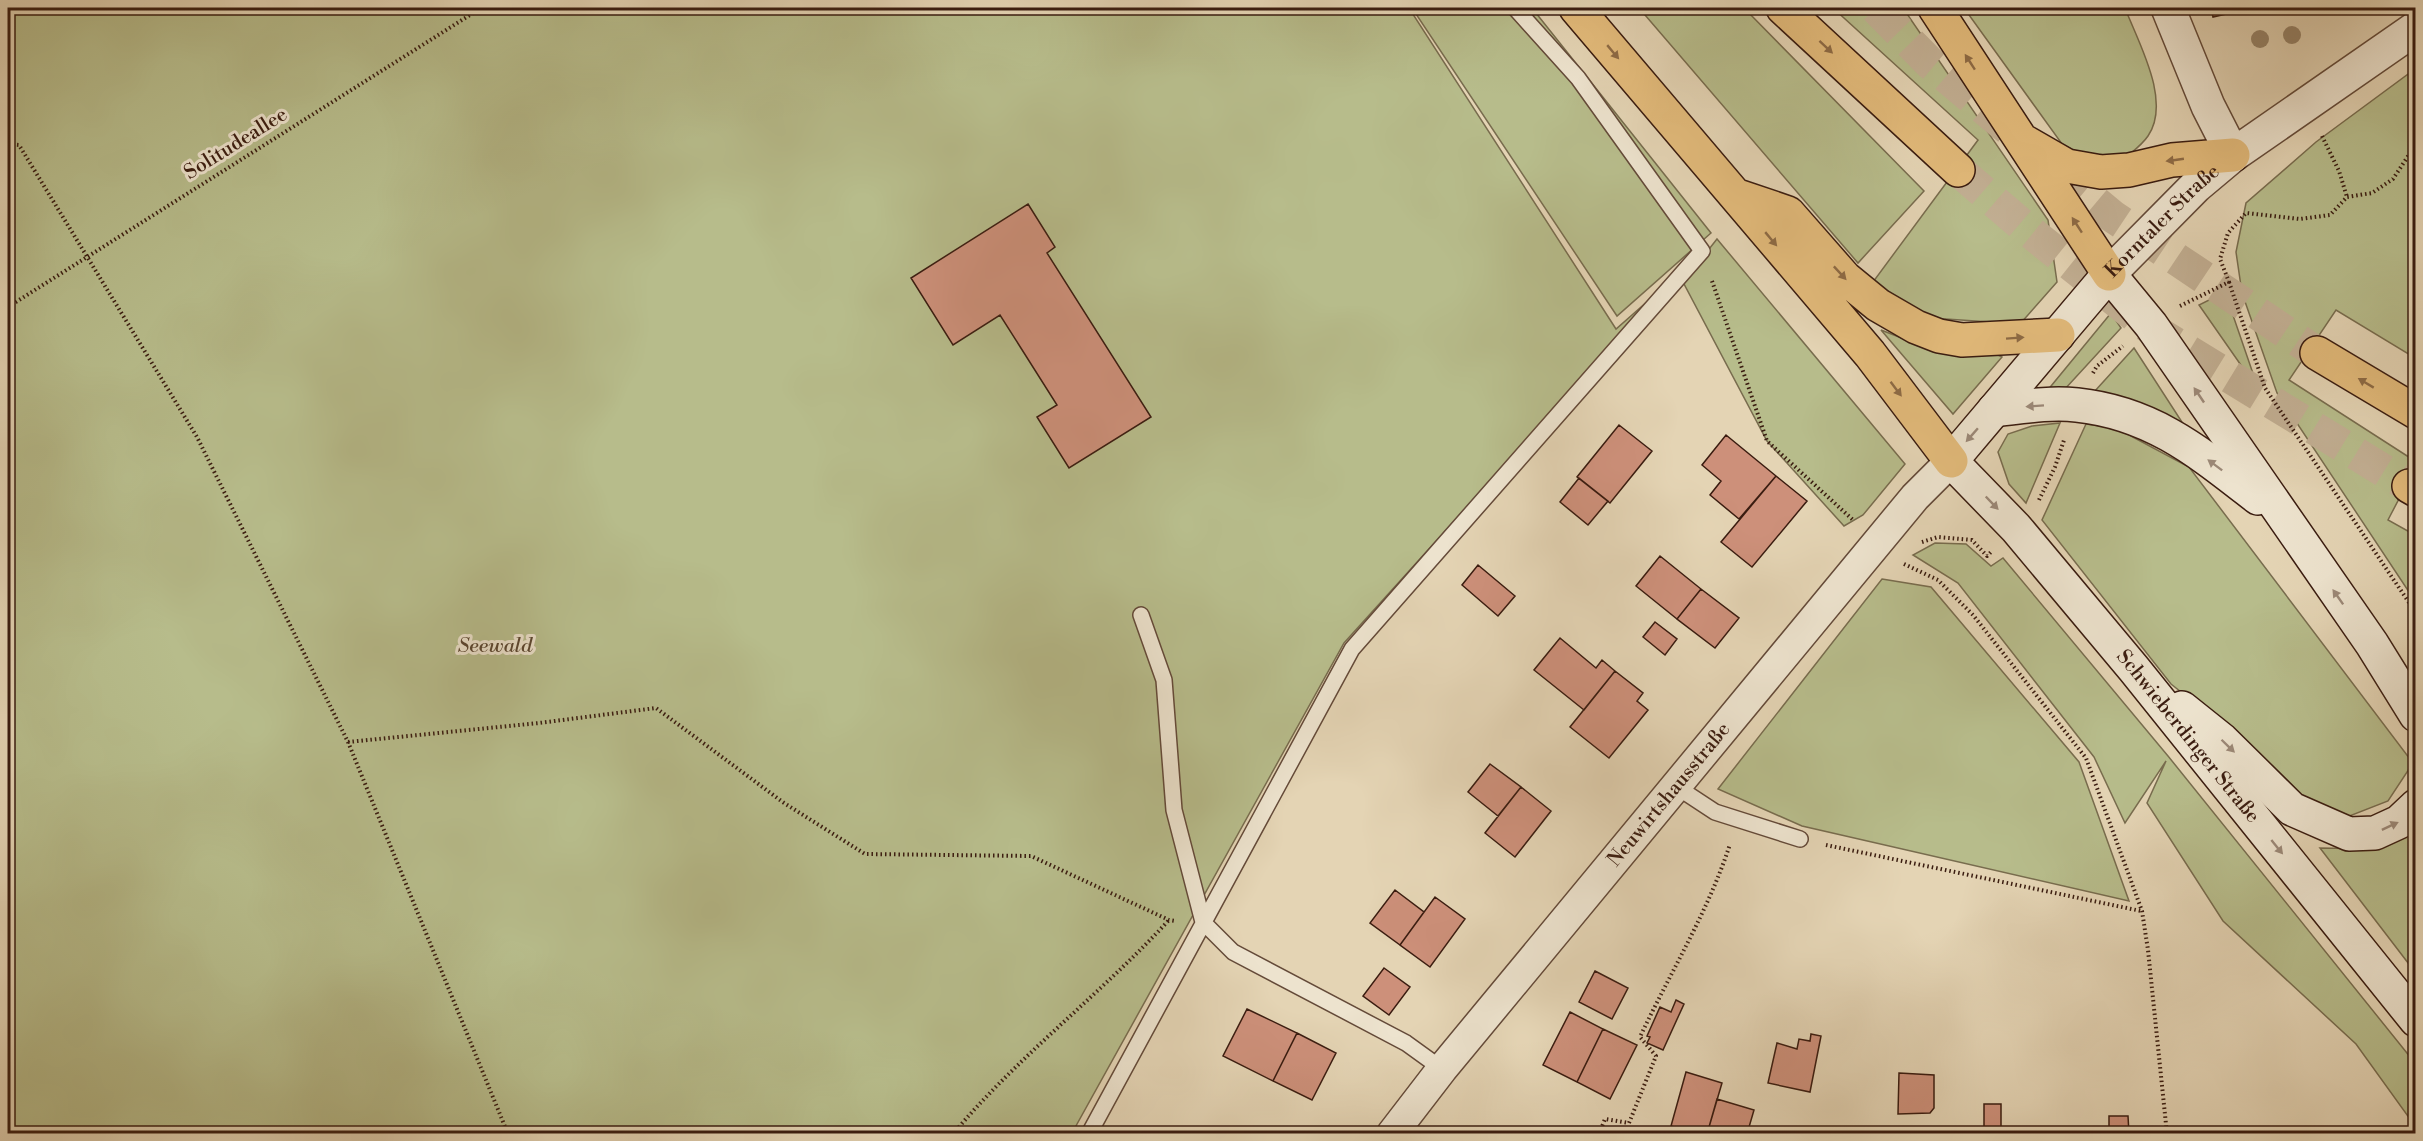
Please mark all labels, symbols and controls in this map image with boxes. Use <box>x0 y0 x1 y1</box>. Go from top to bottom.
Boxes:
one-way arrow <box>1819 40 1833 54</box>
one-way arrow <box>1607 44 1620 60</box>
one-way arrow <box>1965 54 1976 70</box>
street label: Solitudeallee <box>180 102 292 186</box>
one-way arrow <box>2165 155 2184 165</box>
street label: Korntaler Straße <box>2100 159 2225 283</box>
one-way arrow <box>2072 217 2083 233</box>
one-way arrow <box>1765 231 1778 247</box>
one-way arrow <box>1833 265 1847 280</box>
one-way arrow <box>2006 333 2025 343</box>
one-way arrow <box>2358 377 2374 388</box>
one-way arrow <box>1890 381 1902 396</box>
one-way arrow <box>2193 388 2205 404</box>
one-way arrow <box>2026 401 2045 411</box>
one-way arrow <box>1966 427 1979 442</box>
one-way arrow <box>2208 460 2223 472</box>
one-way arrow <box>1984 495 1998 509</box>
one-way arrow <box>2332 589 2344 605</box>
park label: Seewald <box>458 634 533 659</box>
street label: Schwieberdinger Straße <box>2111 645 2265 828</box>
street label: Neuwirtshausstraße <box>1602 717 1736 872</box>
one-way arrow <box>2221 739 2236 753</box>
one-way arrow <box>2382 821 2399 830</box>
one-way arrow <box>2270 839 2283 855</box>

